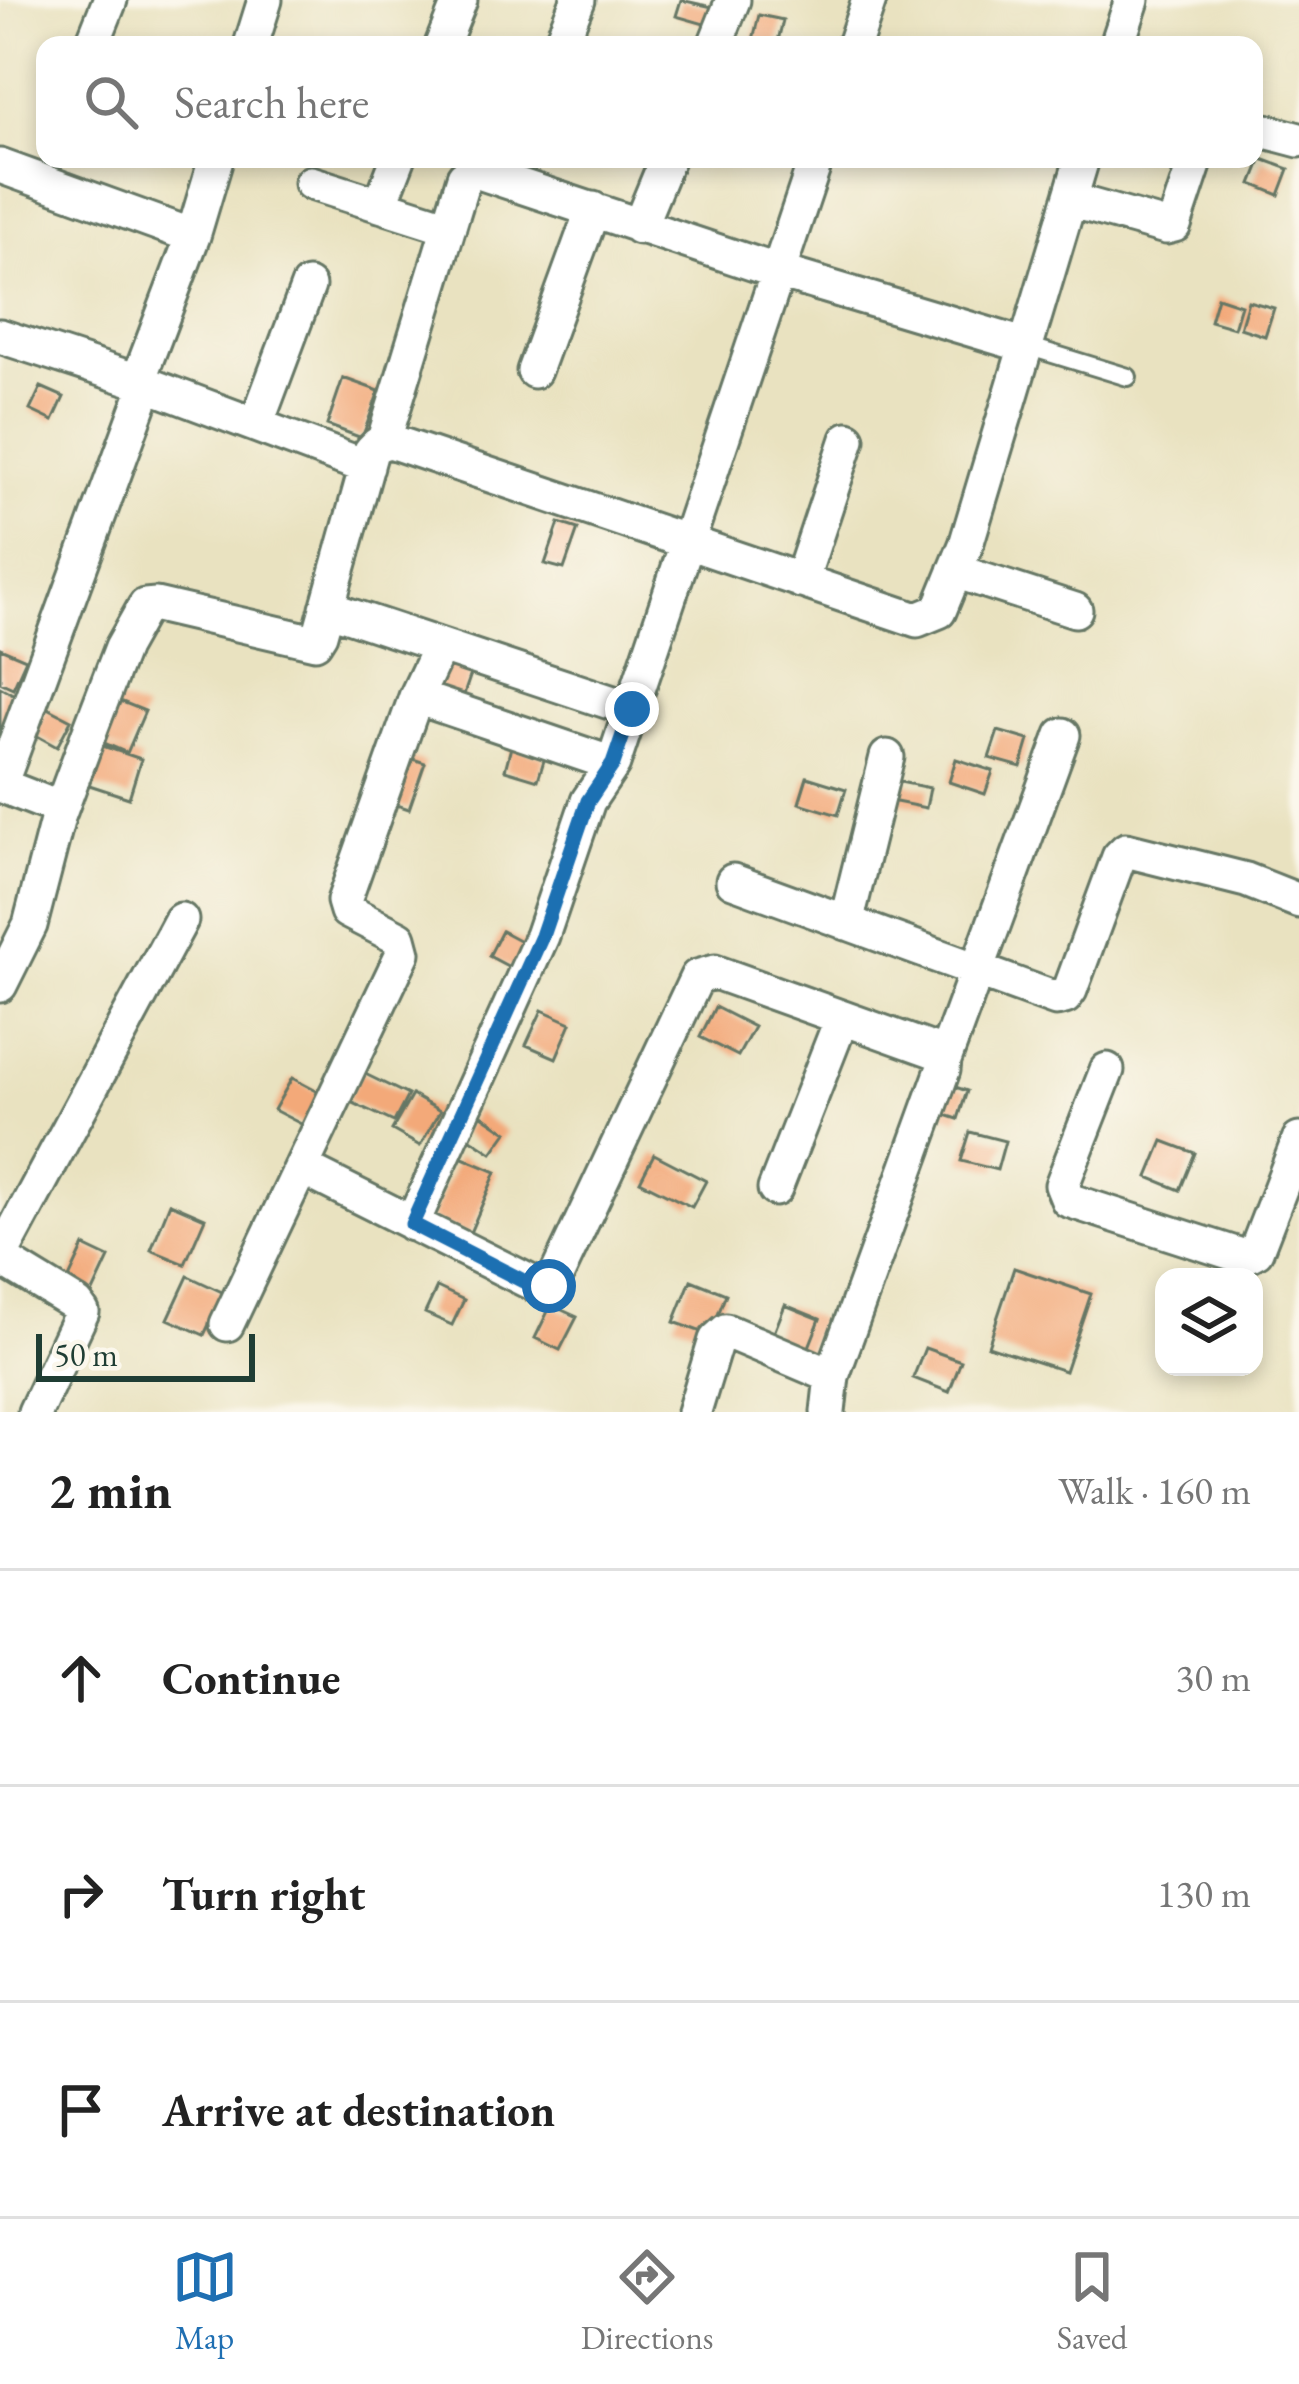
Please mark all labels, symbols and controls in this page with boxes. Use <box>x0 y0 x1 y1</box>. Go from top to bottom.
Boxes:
search box <box>36 36 1263 168</box>
icon: search <box>78 69 144 135</box>
text: Search here <box>174 73 369 131</box>
route end <box>605 682 659 736</box>
route start <box>522 1259 576 1313</box>
map controls <box>1155 1268 1263 1376</box>
button: layers <box>1155 1268 1263 1376</box>
scale bar <box>36 1328 255 1381</box>
text: 50 m <box>54 1333 118 1376</box>
text: 2 min <box>48 1457 172 1523</box>
text: Walk · 160 m <box>1058 1465 1251 1516</box>
icon: ahead <box>48 1645 114 1711</box>
text: Continue <box>162 1649 340 1707</box>
text: 30 m <box>1175 1652 1251 1703</box>
icon: right <box>48 1861 114 1927</box>
text: Turn right <box>162 1865 365 1923</box>
text: 130 m <box>1157 1868 1251 1919</box>
icon: arrive <box>48 2077 114 2143</box>
text: Arrive at destination <box>162 2081 555 2139</box>
tab: Map <box>172 2244 238 2359</box>
tab: Directions <box>581 2244 714 2359</box>
tab: Saved <box>1057 2244 1127 2359</box>

